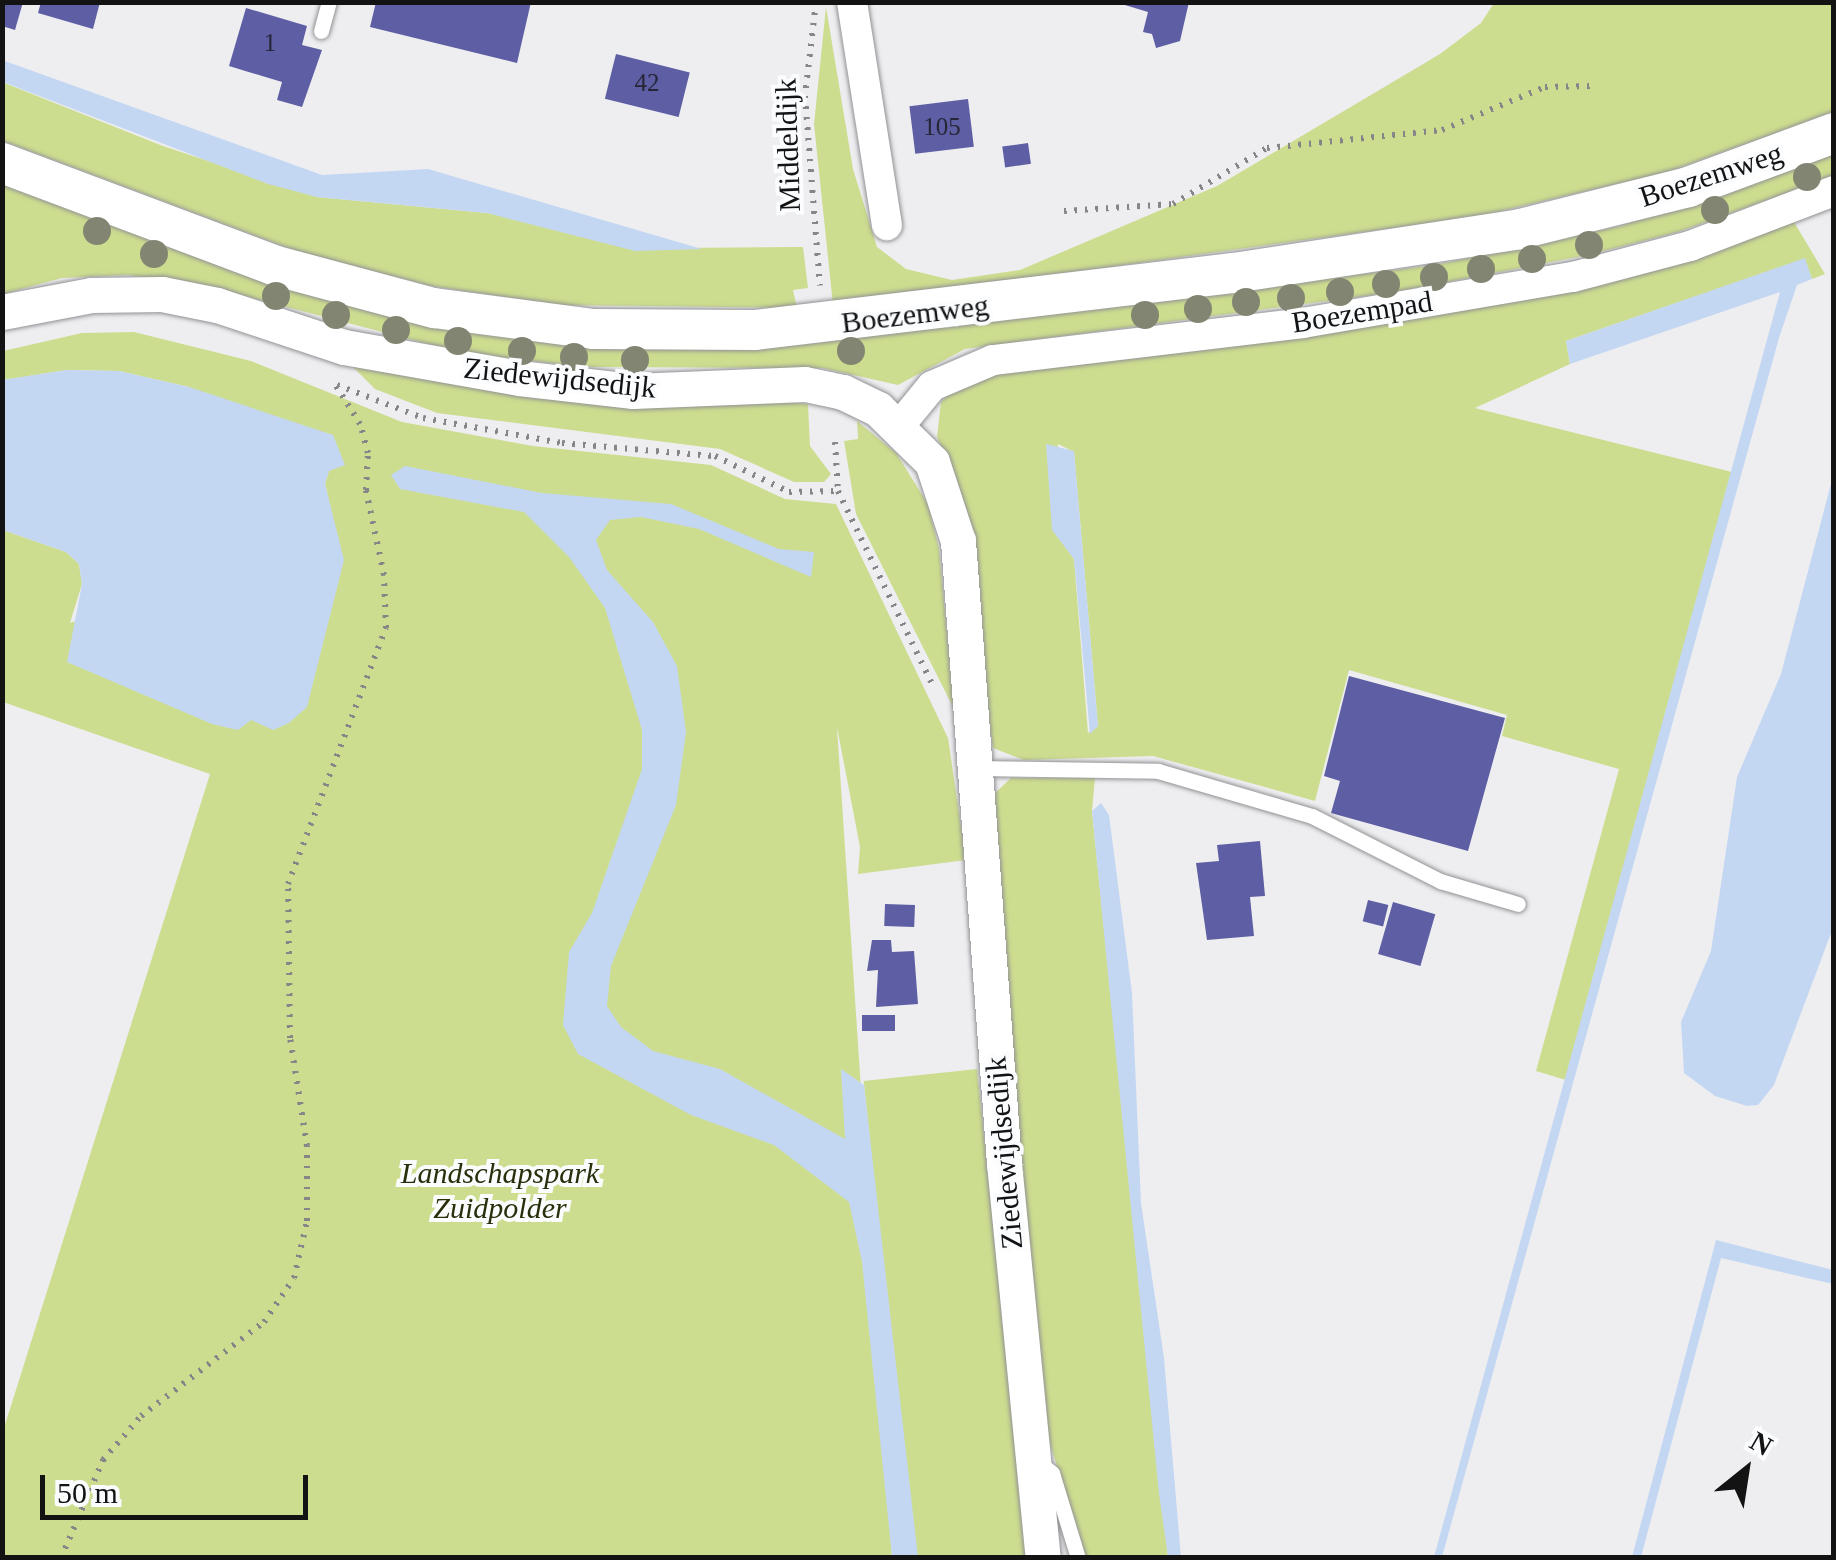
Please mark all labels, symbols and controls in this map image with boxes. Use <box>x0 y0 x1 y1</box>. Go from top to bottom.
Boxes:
house number: 1 <box>264 28 276 58</box>
house number: 42 <box>634 68 660 98</box>
street label: Middeldijk <box>768 78 808 212</box>
house number: 105 <box>923 112 961 142</box>
street label: Boezemweg <box>1635 135 1787 215</box>
street label: Boezempad <box>1289 283 1435 341</box>
street label: Boezemweg <box>839 287 991 341</box>
street label: Ziedewijdsedijk <box>462 350 658 406</box>
street label: Ziedewijdsedijk <box>978 1055 1030 1251</box>
park label: Landschapspark Zuidpolder <box>401 1155 599 1226</box>
north arrow <box>1696 1420 1796 1520</box>
text: N <box>1745 1425 1778 1462</box>
scale bar <box>45 1455 312 1517</box>
text: 50 m <box>57 1476 118 1509</box>

